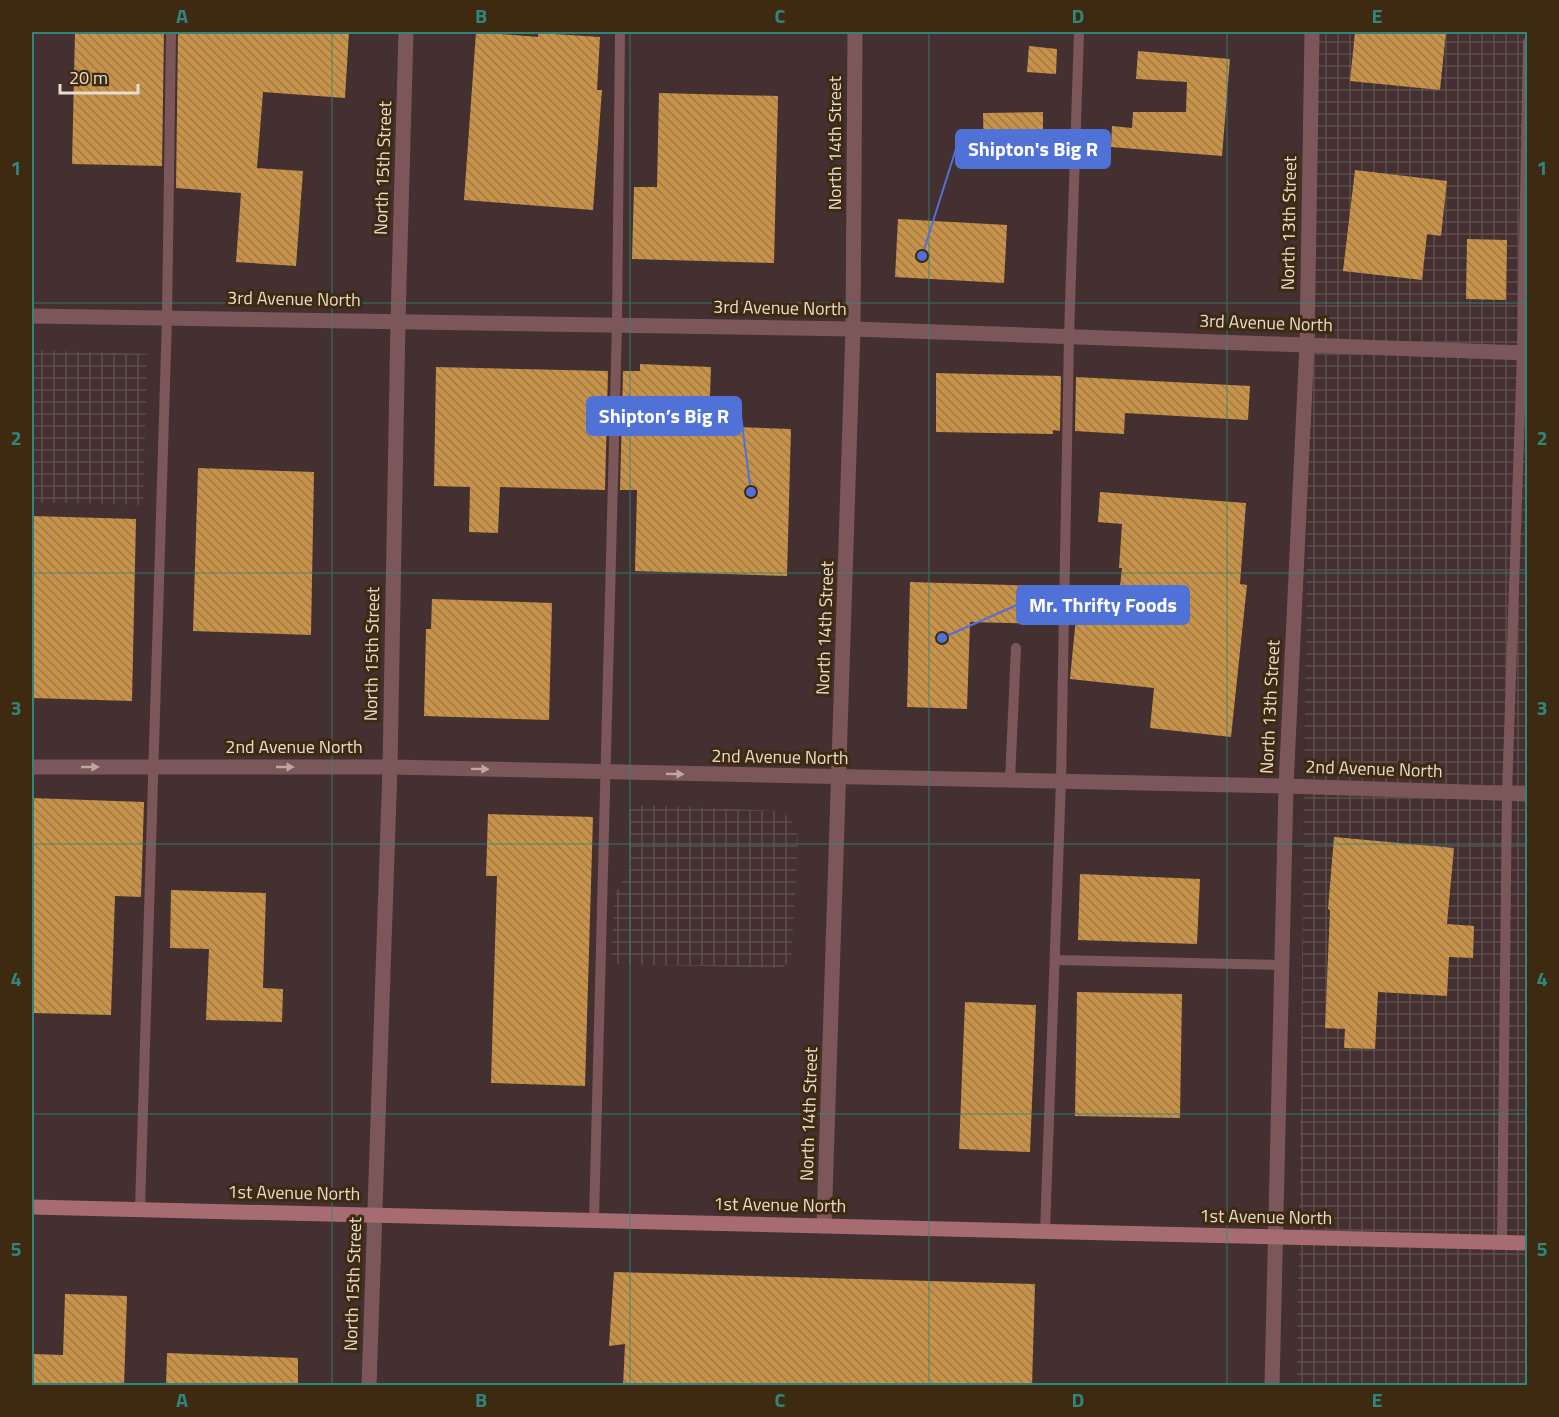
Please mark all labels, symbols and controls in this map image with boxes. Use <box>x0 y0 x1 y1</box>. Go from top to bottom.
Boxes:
text: A <box>176 0 188 31</box>
text: B <box>475 0 487 31</box>
text: C <box>775 0 786 31</box>
text: D <box>1072 0 1084 31</box>
text: E <box>1371 0 1383 31</box>
scale bar <box>60 57 138 95</box>
text: 20 m <box>69 64 108 91</box>
street label: North 14th Street <box>821 75 848 210</box>
street label: North 15th Street <box>367 100 398 236</box>
callout: Shipton's Big R <box>956 130 1110 168</box>
text: Shipton's Big R <box>968 133 1098 164</box>
text: 1 <box>10 152 22 183</box>
text: 1 <box>1536 152 1548 183</box>
street label: North 13th Street <box>1274 155 1303 290</box>
street label: 3rd Avenue North <box>227 284 361 313</box>
street label: 3rd Avenue North <box>713 293 847 322</box>
street label: 3rd Avenue North <box>1199 307 1333 338</box>
callout: Shipton’s Big R <box>587 397 741 435</box>
text: Shipton’s Big R <box>599 400 729 431</box>
text: 2 <box>10 422 22 453</box>
text: 2 <box>1536 422 1548 453</box>
street label: North 14th Street <box>809 560 840 696</box>
street label: North 15th Street <box>357 586 386 721</box>
callout: Mr. Thrifty Foods <box>1017 586 1189 624</box>
text: Mr. Thrifty Foods <box>1029 589 1177 620</box>
street label: North 13th Street <box>1253 639 1287 775</box>
text: 3 <box>10 692 22 723</box>
text: 3 <box>1536 692 1548 723</box>
street label: 2nd Avenue North <box>225 733 363 760</box>
street label: 2nd Avenue North <box>711 742 849 771</box>
street label: 2nd Avenue North <box>1305 753 1443 784</box>
one-way arrow <box>80 762 99 772</box>
one-way arrow <box>275 762 294 772</box>
one-way arrow <box>470 764 489 774</box>
one-way arrow <box>665 769 684 779</box>
text: 4 <box>10 963 22 994</box>
text: 4 <box>1536 963 1548 994</box>
street label: North 14th Street <box>793 1046 824 1182</box>
street label: 1st Avenue North <box>227 1178 361 1207</box>
street label: 1st Avenue North <box>713 1190 847 1219</box>
street label: 1st Avenue North <box>1199 1202 1333 1231</box>
street label: North 15th Street <box>337 1216 368 1352</box>
text: 5 <box>10 1233 22 1264</box>
text: 5 <box>1536 1233 1548 1264</box>
text: A <box>176 1384 188 1415</box>
text: B <box>475 1384 487 1415</box>
text: C <box>775 1384 786 1415</box>
text: D <box>1072 1384 1084 1415</box>
text: E <box>1371 1384 1383 1415</box>

